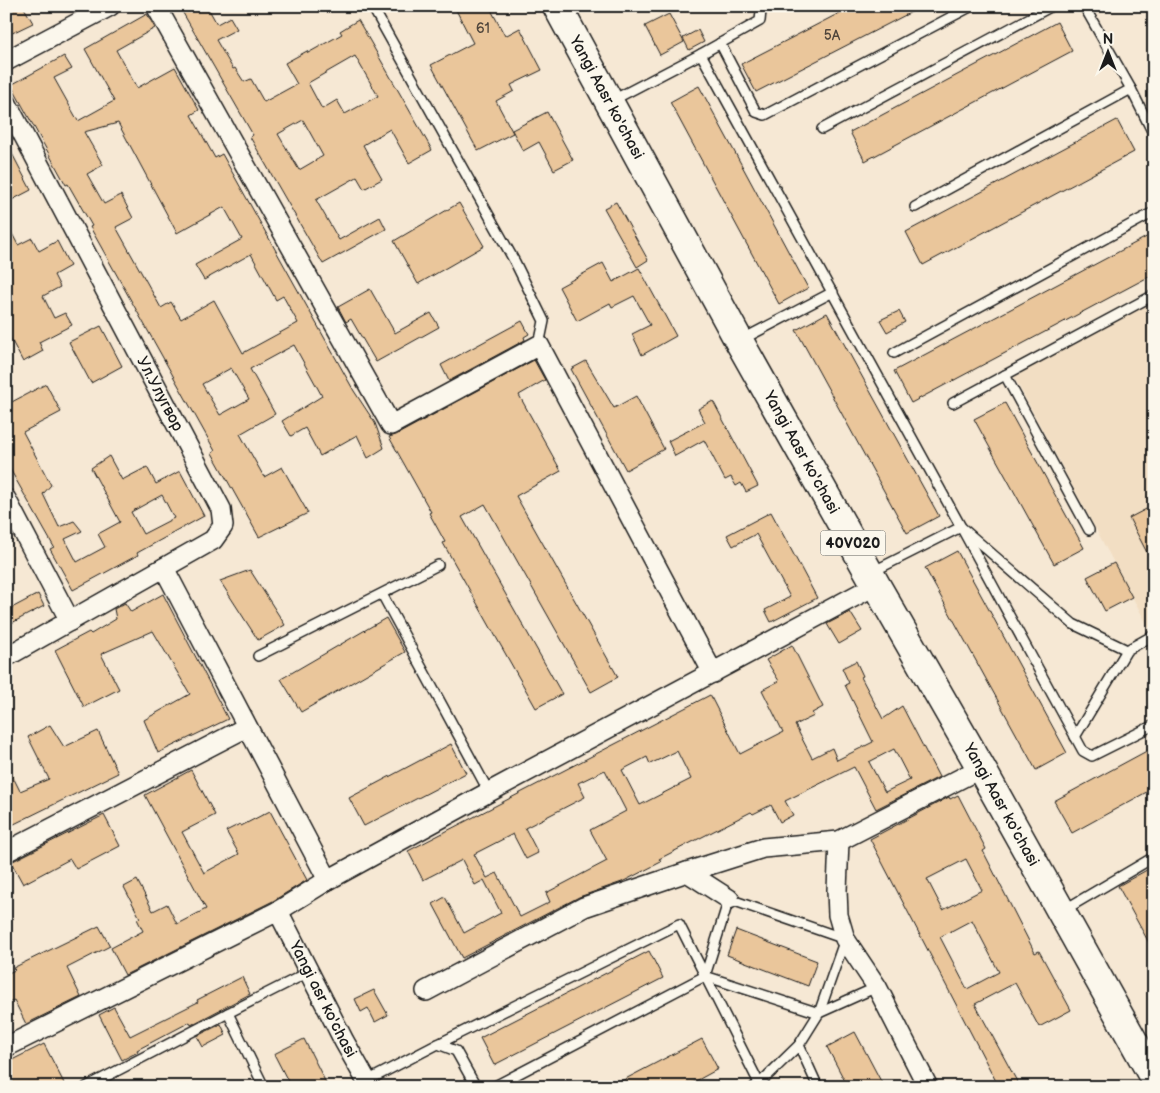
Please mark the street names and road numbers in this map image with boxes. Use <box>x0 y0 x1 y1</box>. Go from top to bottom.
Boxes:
street label: Yangi Aasr ko'chasi <box>565 31 648 162</box>
street label: Ул.Улугвор <box>133 353 188 434</box>
street label: Yangi Aasr ko'chasi <box>759 387 844 517</box>
road number: 40V020 <box>820 530 886 556</box>
street label: Yangi Aasr ko'chasi <box>959 739 1043 869</box>
street label: Yangi asr ko'chasi <box>285 937 361 1061</box>

